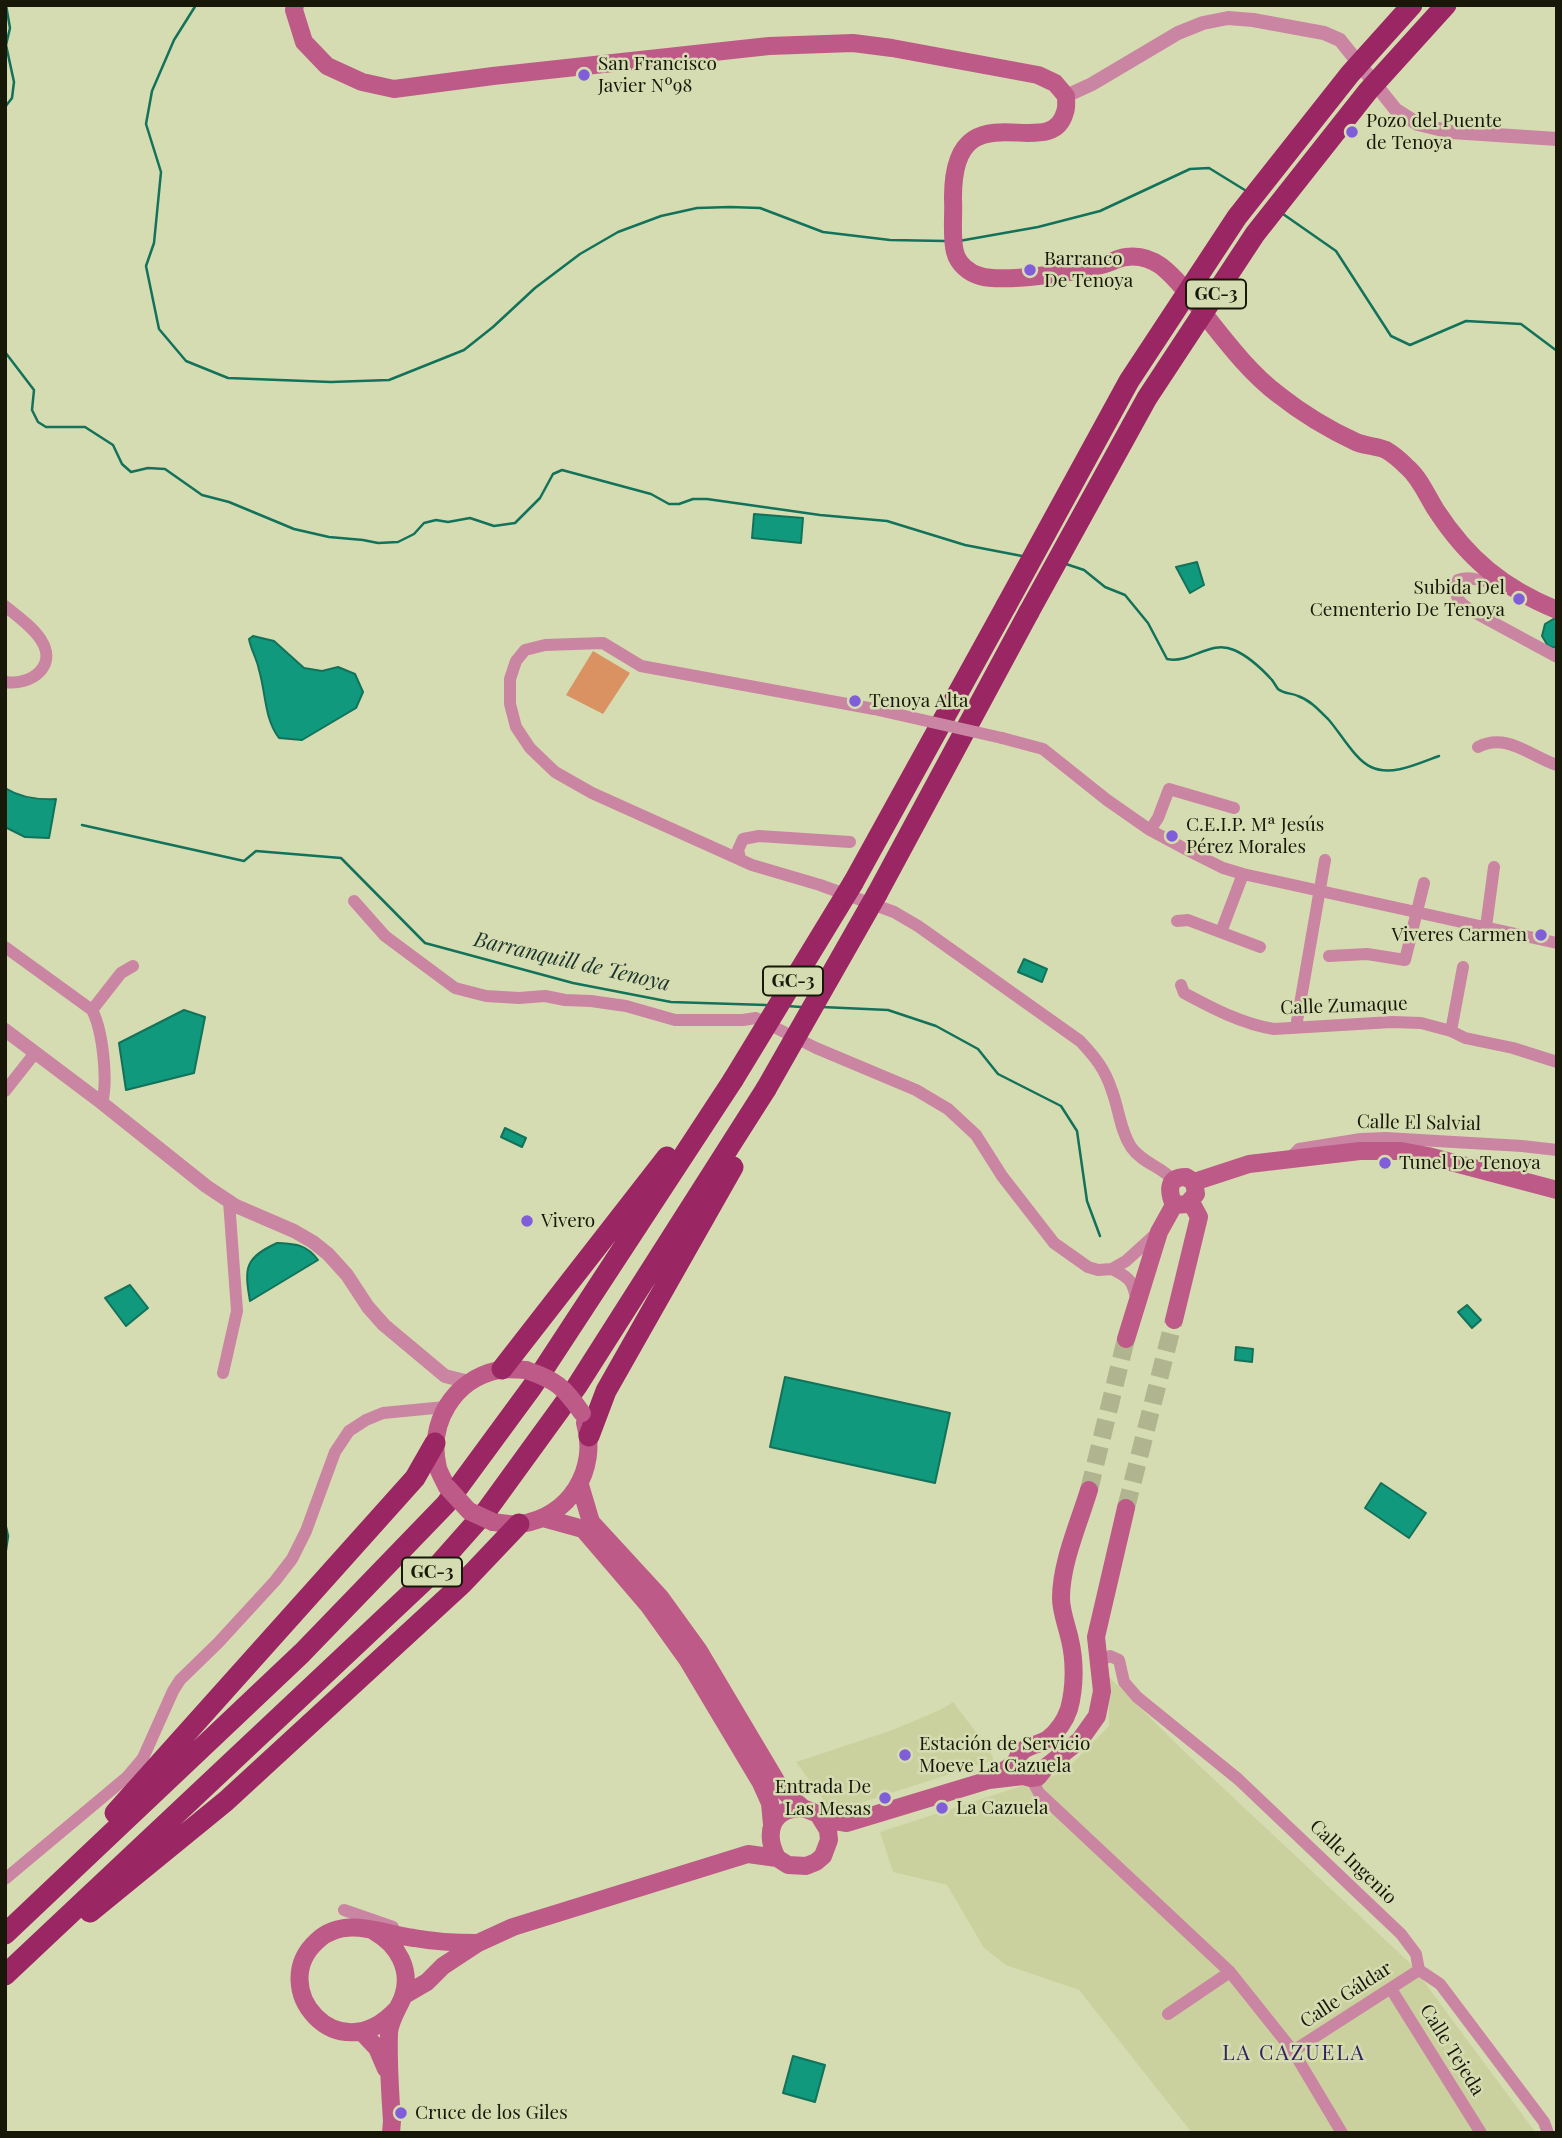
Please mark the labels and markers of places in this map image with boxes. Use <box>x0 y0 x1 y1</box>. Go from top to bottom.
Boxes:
place label: San Francisco Javier Nº98 <box>598 53 717 97</box>
marker: San Francisco Javier Nº98 <box>576 67 592 83</box>
place label: Pozo del Puente de Tenoya <box>1366 110 1502 154</box>
marker: Pozo del Puente de Tenoya <box>1344 124 1360 140</box>
place label: Barranco De Tenoya <box>1044 248 1133 292</box>
marker: Barranco De Tenoya <box>1022 262 1038 278</box>
place label: Subida Del Cementerio De Tenoya <box>1310 577 1505 621</box>
marker: Subida Del Cementerio De Tenoya <box>1511 591 1527 607</box>
place label: Tenoya Alta <box>869 690 968 712</box>
marker: Tenoya Alta <box>847 693 863 709</box>
place label: C.E.I.P. Mª Jesús Pérez Morales <box>1186 814 1324 858</box>
marker: C.E.I.P. Mª Jesús Pérez Morales <box>1164 828 1180 844</box>
place label: Viveres Carmen <box>1392 924 1527 946</box>
marker: Viveres Carmen <box>1533 927 1549 943</box>
place label: Tunel De Tenoya <box>1399 1152 1541 1174</box>
marker: Tunel De Tenoya <box>1377 1155 1393 1171</box>
place label: Vivero <box>541 1210 595 1232</box>
marker: Vivero <box>519 1213 535 1229</box>
place label: Estación de Servicio Moeve La Cazuela <box>919 1733 1090 1777</box>
marker: Estación de Servicio Moeve La Cazuela <box>897 1747 913 1763</box>
place label: Entrada De Las Mesas <box>775 1776 871 1820</box>
marker: Entrada De Las Mesas <box>877 1790 893 1806</box>
place label: La Cazuela <box>956 1797 1048 1819</box>
marker: La Cazuela <box>934 1800 950 1816</box>
place label: Cruce de los Giles <box>415 2102 568 2124</box>
marker: Cruce de los Giles <box>393 2105 409 2121</box>

